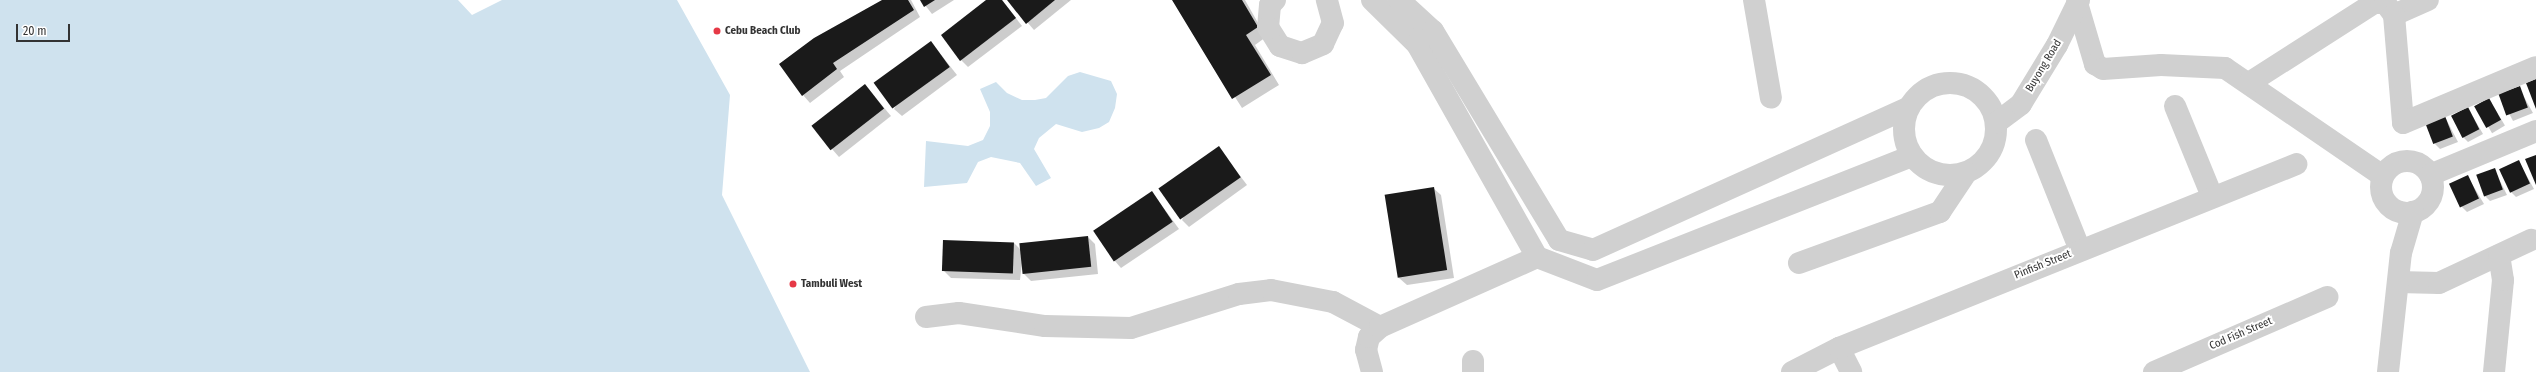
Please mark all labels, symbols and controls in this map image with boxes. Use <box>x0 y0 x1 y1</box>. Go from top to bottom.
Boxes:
scale bar <box>18 16 72 42</box>
text: 20 m <box>23 24 47 38</box>
place label: Cebu Beach Club <box>725 24 800 38</box>
marker: Cebu Beach Club <box>712 26 722 36</box>
street label: Buyong Road <box>2023 37 2065 95</box>
street label: Pinfish Street <box>2013 248 2073 282</box>
place label: Tambuli West <box>801 277 862 291</box>
marker: Tambuli West <box>788 279 798 289</box>
street label: Cod Fish Street <box>2208 315 2274 353</box>

